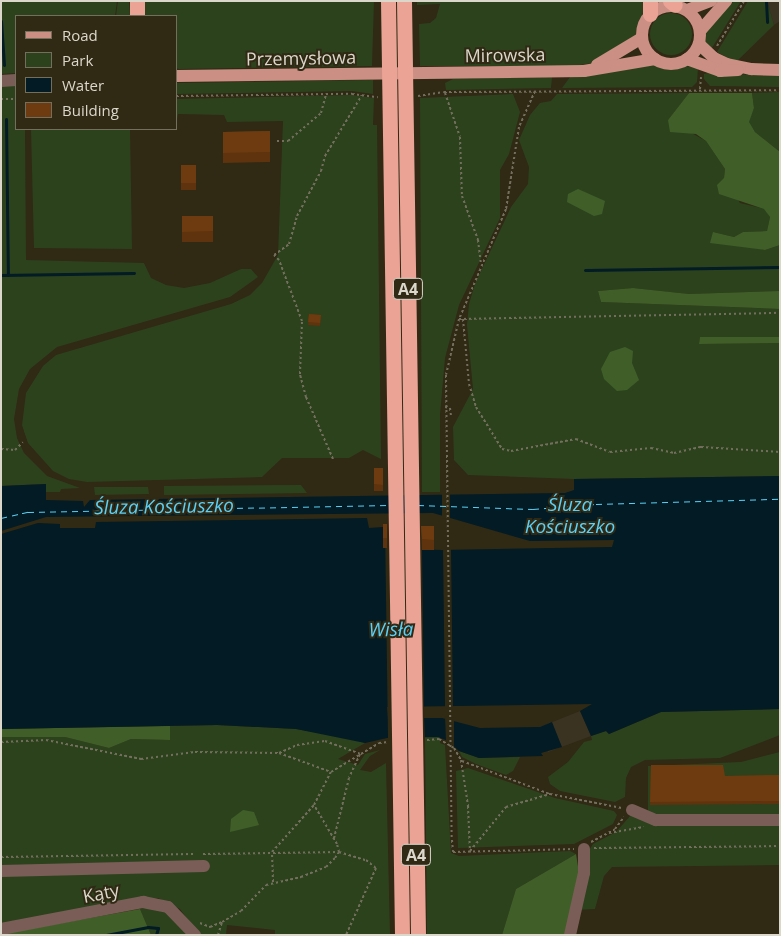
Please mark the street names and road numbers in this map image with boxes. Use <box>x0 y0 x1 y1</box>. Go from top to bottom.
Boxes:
street label: Mirowska <box>464 43 546 67</box>
street label: Przemysłowa <box>246 46 356 70</box>
road number: A4 <box>392 276 424 302</box>
road number: A4 <box>400 842 432 868</box>
street label: Kąty <box>81 879 121 907</box>

